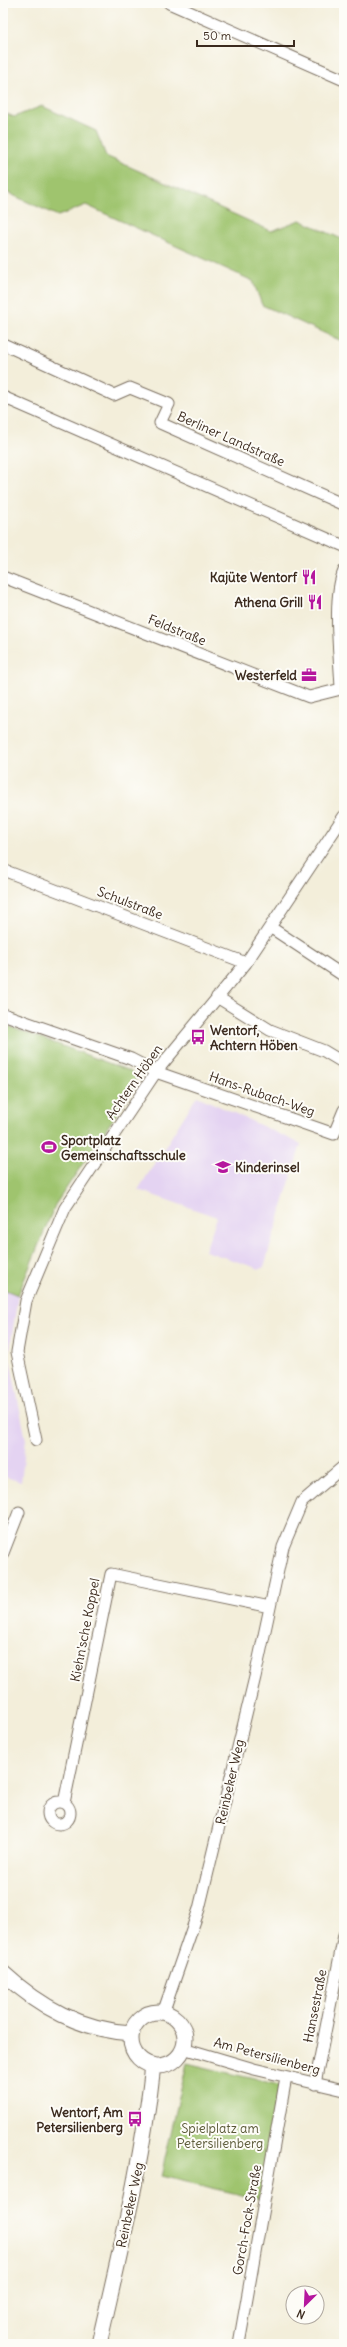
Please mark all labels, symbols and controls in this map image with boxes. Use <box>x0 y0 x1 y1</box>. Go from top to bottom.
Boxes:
scale bar <box>197 22 294 48</box>
text: 50 m <box>203 28 232 43</box>
street label: Berliner Landstraße <box>175 408 287 470</box>
restaurant icon: Kajüte Wentorf <box>300 568 318 586</box>
place label: Kajüte Wentorf <box>210 569 298 586</box>
restaurant icon: Athena Grill <box>306 593 324 611</box>
place label: Athena Grill <box>234 594 303 611</box>
street label: Feldstraße <box>145 611 209 649</box>
office icon: Westerfeld <box>300 666 318 684</box>
place label: Westerfeld <box>235 667 297 684</box>
street label: Schulstraße <box>95 883 165 923</box>
place label: Wentorf, Achtern Höben <box>210 1022 298 1054</box>
bus stop icon: Wentorf, Achtern Höben <box>189 1028 207 1046</box>
street label: Achtern Höben <box>102 1041 166 1123</box>
street label: Hans-Rubach-Weg <box>207 1068 317 1120</box>
place label: Sportplatz Gemeinschaftsschule <box>61 1132 186 1164</box>
sports icon: Sportplatz Gemeinschaftsschule <box>40 1138 58 1156</box>
school or university icon: Kinderinsel <box>214 1158 232 1176</box>
place label: Kinderinsel <box>235 1159 300 1176</box>
street label: Kiehn'sche Koppel <box>67 1577 103 1683</box>
street label: Reinbeker Weg <box>212 1738 248 1826</box>
street label: Hansestraße <box>300 1968 330 2044</box>
street label: Am Petersilienberg <box>212 2034 322 2078</box>
place label: Wentorf, Am Petersilienberg <box>36 2104 124 2136</box>
bus stop icon: Wentorf, Am Petersilienberg <box>126 2110 144 2128</box>
park label: Spielplatz am Petersilienberg <box>177 2120 263 2152</box>
street label: Reinbeker Weg <box>113 2161 147 2249</box>
street label: Gorch-Fock-Straße <box>229 2163 265 2277</box>
north arrow <box>285 2285 325 2325</box>
text: N <box>295 2306 307 2322</box>

